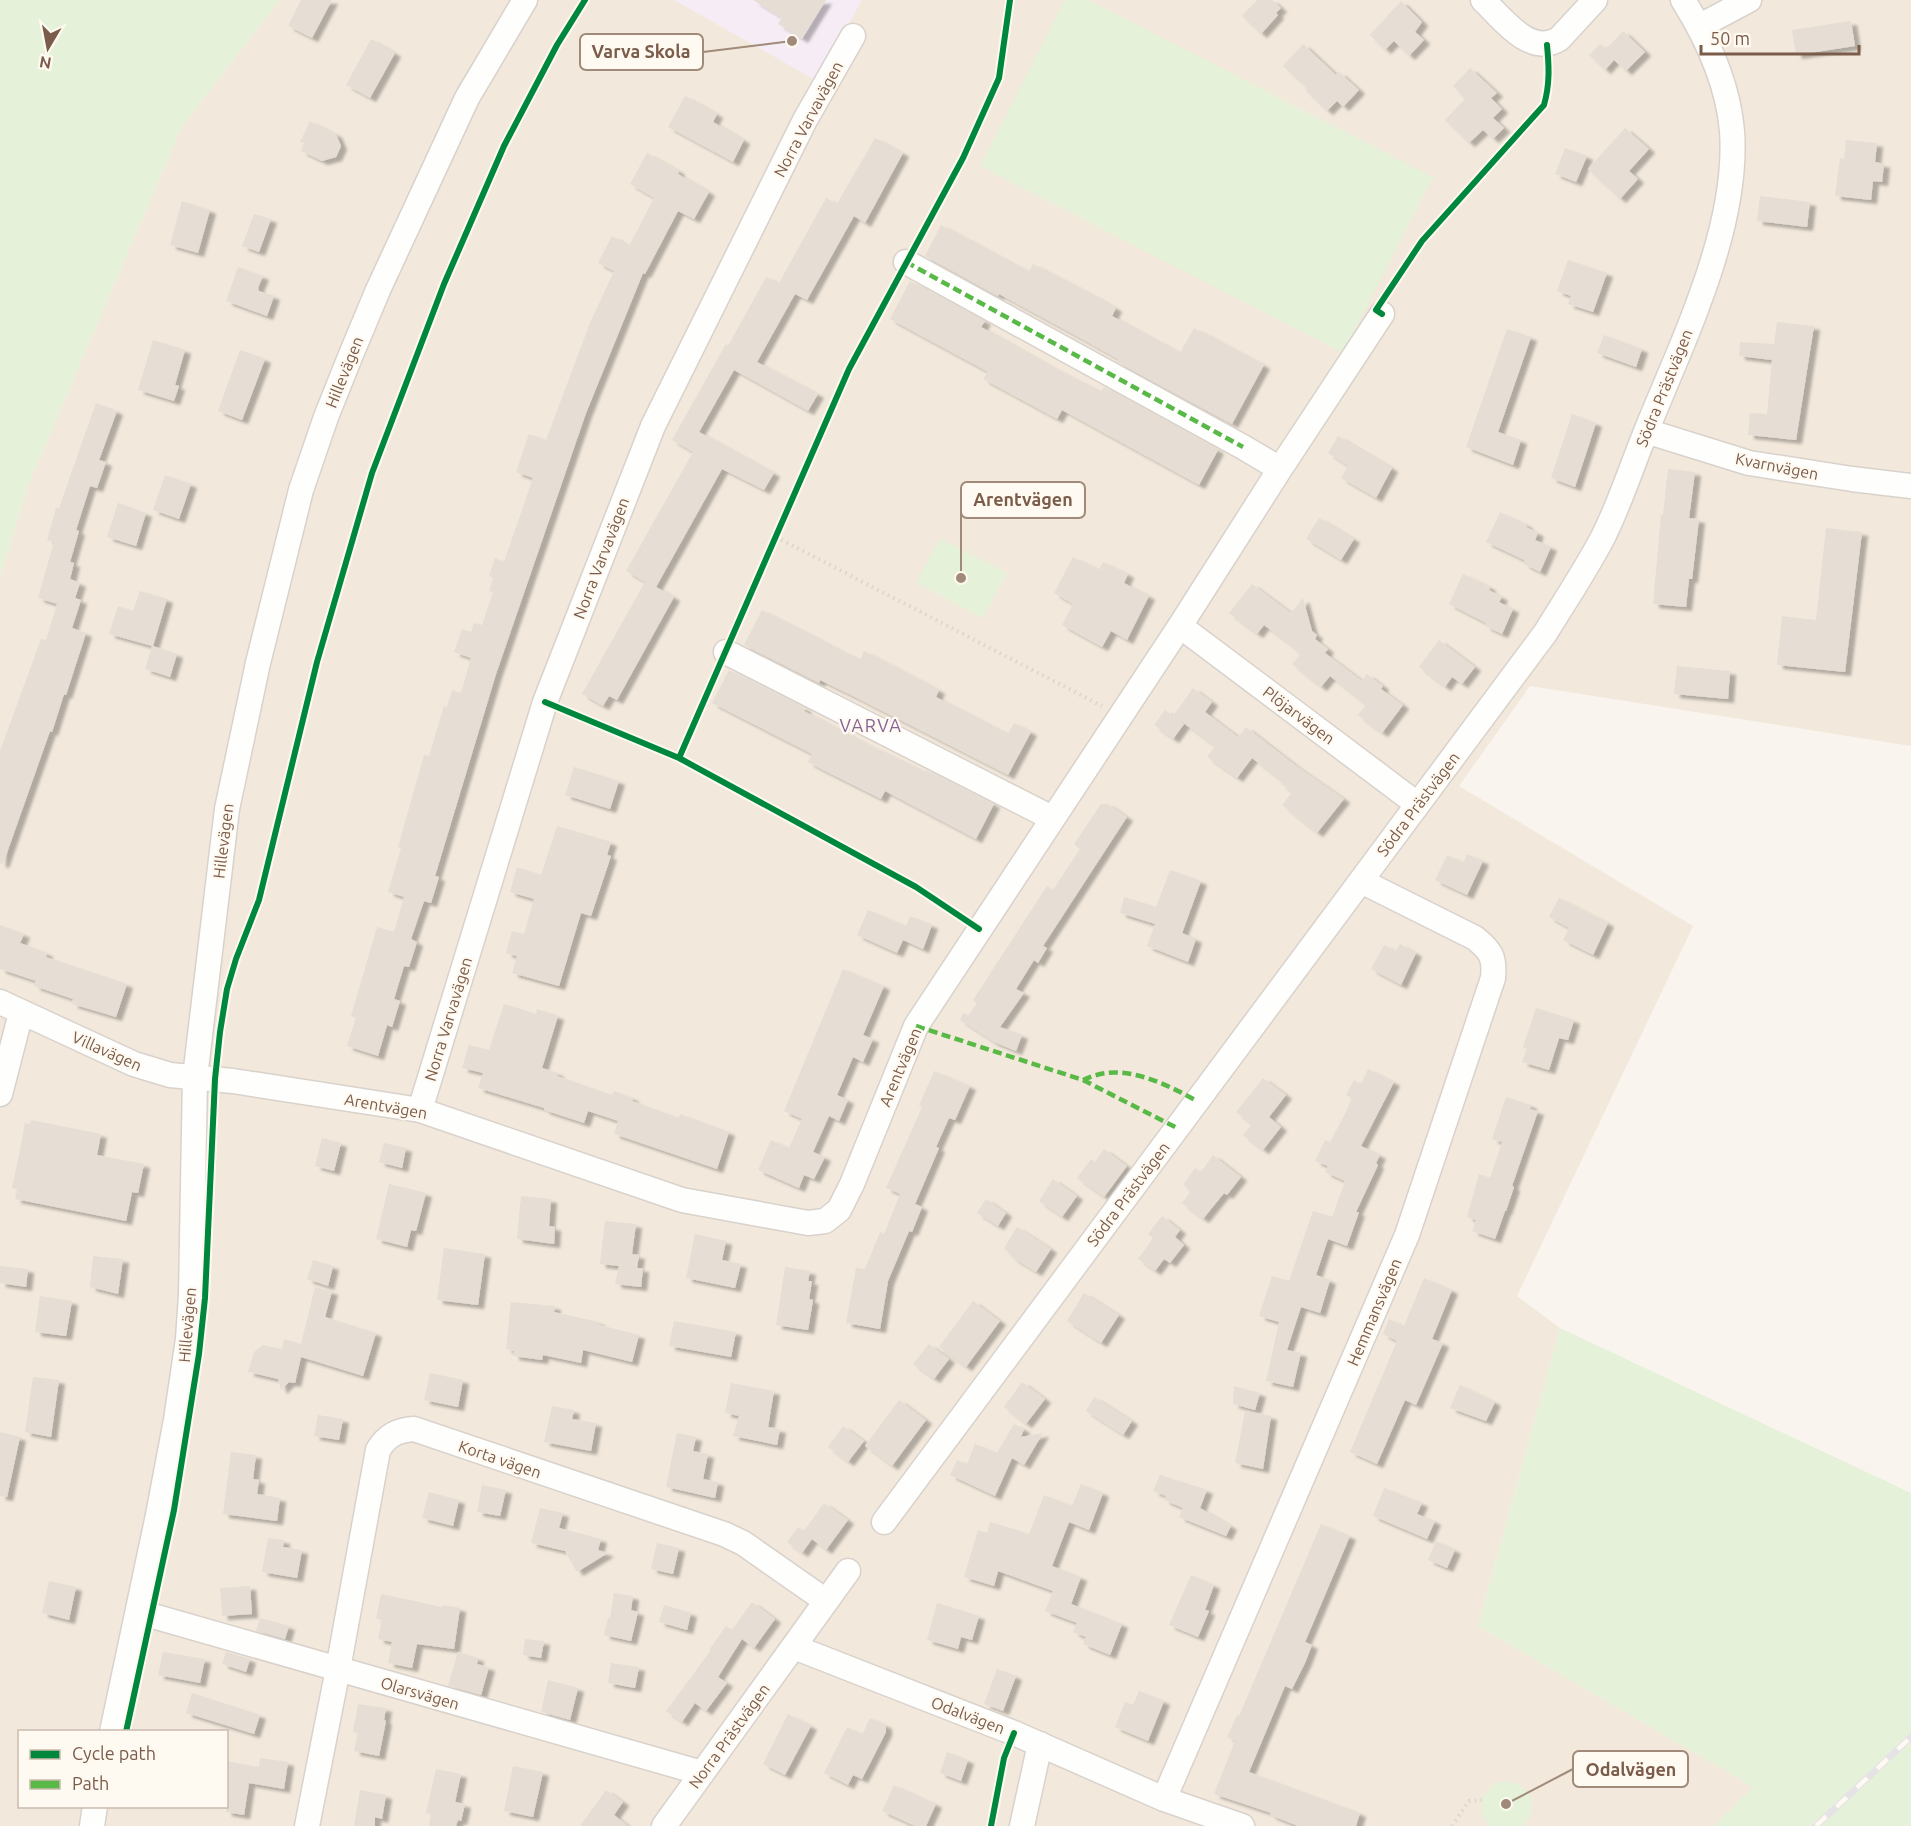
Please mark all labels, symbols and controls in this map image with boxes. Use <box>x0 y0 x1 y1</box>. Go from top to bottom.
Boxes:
north arrow <box>18 18 78 78</box>
scale bar <box>1701 18 1858 56</box>
text: 50 m <box>1710 28 1750 48</box>
callout: Varva Skola <box>580 34 703 70</box>
text: Varva Skola <box>591 41 691 61</box>
text: N <box>38 53 53 73</box>
street label: Norra Varvavägen <box>770 58 846 180</box>
street label: Södra Prästvägen <box>1632 327 1696 449</box>
street label: Hillevägen <box>322 334 366 410</box>
street label: Kvarnvägen <box>1734 449 1820 483</box>
callout: Arentvägen <box>961 482 1085 518</box>
text: Arentvägen <box>973 489 1073 509</box>
street label: Norra Varvavägen <box>570 495 632 621</box>
street label: Plöjarvägen <box>1260 682 1338 748</box>
district label: VARVA <box>839 715 903 735</box>
street label: Södra Prästvägen <box>1373 749 1463 859</box>
street label: Hillevägen <box>209 802 237 880</box>
street label: Norra Varvavägen <box>421 955 475 1083</box>
street label: Arentvägen <box>875 1025 925 1109</box>
street label: Villavägen <box>69 1028 145 1074</box>
street label: Arentvägen <box>343 1090 429 1122</box>
street label: Södra Prästvägen <box>1083 1139 1173 1249</box>
street label: Hemmansvägen <box>1343 1256 1405 1368</box>
street label: Hillevägen <box>175 1287 199 1363</box>
street label: Korta vägen <box>456 1436 544 1482</box>
street label: Olarsvägen <box>379 1673 461 1713</box>
street label: Norra Prästvägen <box>685 1680 773 1792</box>
street label: Odalvägen <box>929 1693 1007 1737</box>
legend <box>18 1730 228 1808</box>
text: Cycle path <box>72 1743 156 1763</box>
callout: Odalvägen <box>1573 1751 1688 1787</box>
text: Odalvägen <box>1586 1759 1676 1779</box>
text: Path <box>72 1773 109 1793</box>

